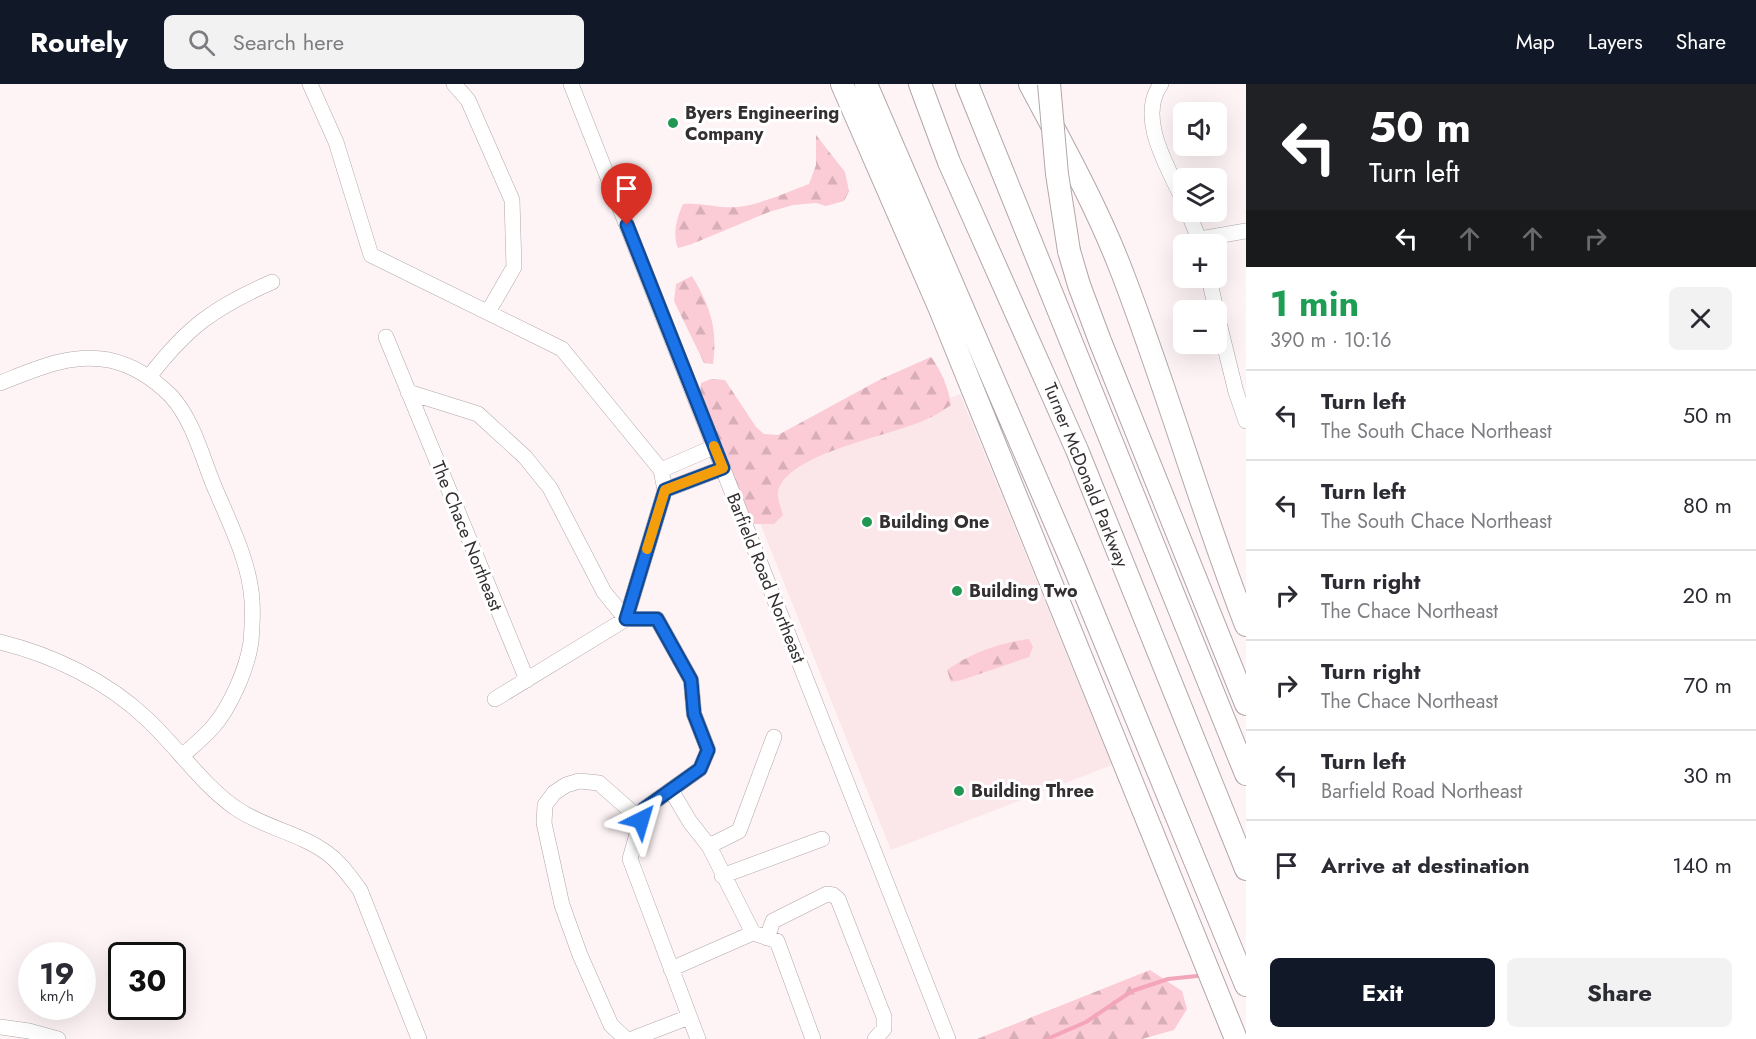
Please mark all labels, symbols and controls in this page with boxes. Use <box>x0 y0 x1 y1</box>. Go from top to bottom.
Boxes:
search box <box>164 15 584 69</box>
text: Routely <box>30 22 128 63</box>
icon: search <box>185 26 218 59</box>
text: Search here <box>233 26 344 58</box>
text: Map <box>1516 27 1555 57</box>
text: Layers <box>1588 27 1643 57</box>
text: Share <box>1676 27 1726 57</box>
text: 50 m <box>1369 97 1471 158</box>
place label: Byers Engineering Company <box>685 100 839 147</box>
map controls <box>1173 102 1227 354</box>
button: sound <box>1173 102 1227 156</box>
icon: left <box>1270 108 1348 186</box>
marker: Byers Engineering Company <box>666 116 680 130</box>
text: Turn left <box>1369 153 1459 192</box>
pin <box>601 163 652 225</box>
button: layers <box>1173 168 1227 222</box>
icon: arrive <box>610 172 643 205</box>
icon: left <box>1390 222 1423 255</box>
icon: ahead <box>1453 222 1486 255</box>
icon: ahead <box>1516 222 1549 255</box>
icon: right <box>1579 222 1612 255</box>
button: + <box>1173 234 1227 288</box>
text: 1 min <box>1270 277 1359 329</box>
button: close <box>1669 287 1732 350</box>
button: − <box>1173 300 1227 354</box>
text: 390 m · 10:16 <box>1270 326 1392 355</box>
street label: Turner McDonald Parkway <box>1037 379 1135 571</box>
text: Turn left <box>1321 385 1406 417</box>
icon: left <box>1270 399 1303 432</box>
text: 50 m <box>1683 399 1732 431</box>
text: The South Chace Northeast <box>1321 417 1552 446</box>
street label: The Chace Northeast <box>425 457 509 615</box>
text: Turn left <box>1321 475 1406 507</box>
street label: Barfield Road Northeast <box>720 489 812 668</box>
icon: left <box>1270 489 1303 522</box>
text: 80 m <box>1683 489 1732 521</box>
text: The South Chace Northeast <box>1321 507 1552 536</box>
place label: Building One <box>879 509 989 535</box>
marker: Building One <box>860 515 874 529</box>
text: Turn right <box>1321 565 1421 597</box>
place label: Building Two <box>969 578 1078 604</box>
icon: right <box>1270 579 1303 612</box>
text: 20 m <box>1683 579 1732 611</box>
marker: Building Two <box>950 584 964 598</box>
text: The Chace Northeast <box>1321 597 1498 626</box>
text: Turn right <box>1321 655 1421 687</box>
icon: right <box>1270 669 1303 702</box>
text: 70 m <box>1683 669 1732 701</box>
text: The Chace Northeast <box>1321 687 1498 716</box>
text: Turn left <box>1321 745 1406 777</box>
icon: left <box>1270 759 1303 792</box>
text: 30 m <box>1683 759 1732 791</box>
text: Barfield Road Northeast <box>1321 777 1522 806</box>
place label: Building Three <box>971 778 1094 804</box>
marker: Building Three <box>952 784 966 798</box>
position arrow <box>609 788 673 852</box>
icon: arrive <box>1270 849 1303 882</box>
text: Arrive at destination <box>1321 849 1530 881</box>
text: 140 m <box>1672 849 1732 881</box>
speed limit sign: 30 <box>108 942 186 1020</box>
text: 19 <box>39 952 75 995</box>
button: Exit <box>1270 958 1495 1027</box>
button: Share <box>1507 958 1732 1027</box>
text: km/h <box>40 985 74 1007</box>

